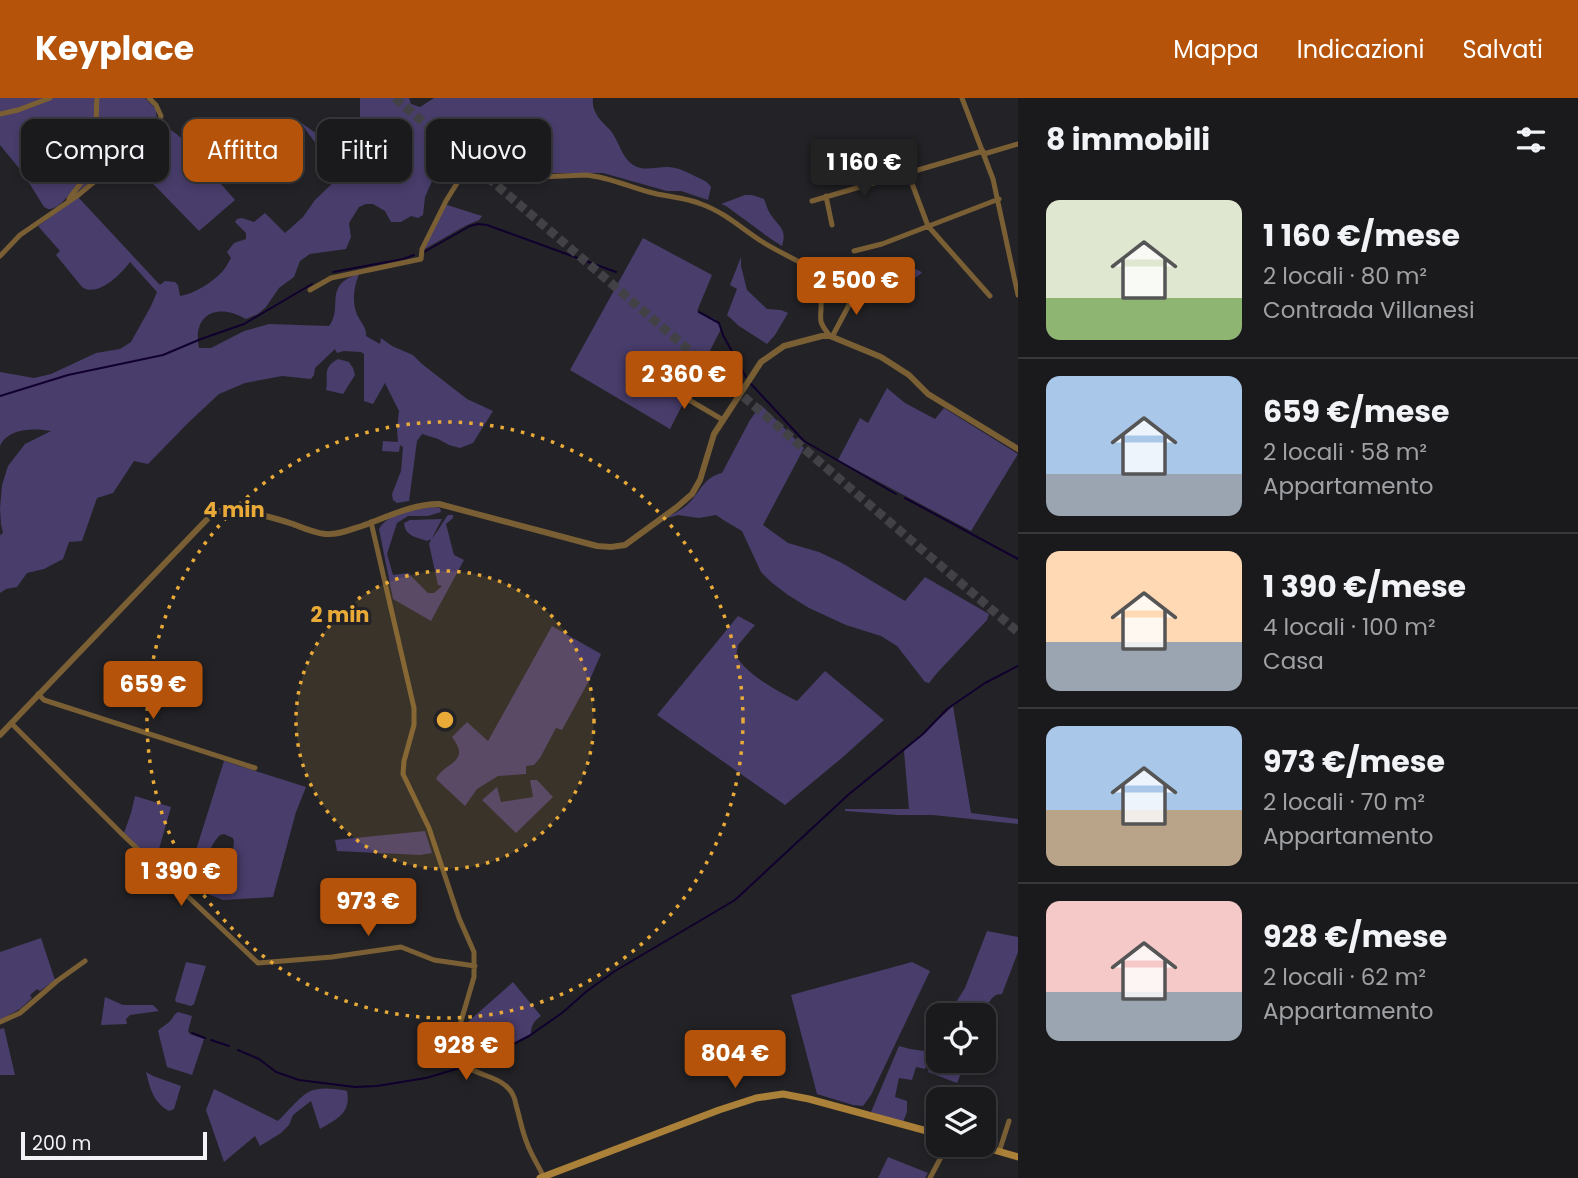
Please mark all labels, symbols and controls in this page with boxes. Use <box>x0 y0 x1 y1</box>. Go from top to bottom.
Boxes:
text: Keyplace <box>35 25 194 72</box>
text: Mappa <box>1173 33 1259 66</box>
text: Indicazioni <box>1297 33 1424 66</box>
text: Salvati <box>1462 33 1543 66</box>
text: 8 immobili <box>1046 118 1210 161</box>
chip: Compra <box>21 119 169 182</box>
chip: Affitta <box>183 119 303 182</box>
chip: Filtri <box>317 119 412 182</box>
chip: Nuovo <box>426 119 551 182</box>
icon: filters <box>1512 121 1550 159</box>
pin: 1 160 € <box>799 140 929 199</box>
text: 1 160 € <box>826 146 902 178</box>
text: 1 160 €/mese <box>1263 214 1460 257</box>
icon: home <box>1102 228 1186 312</box>
pin: 2 500 € <box>791 258 921 317</box>
text: 2 locali · 80 m² <box>1263 260 1427 292</box>
text: 2 500 € <box>813 264 899 296</box>
text: Contrada Villanesi <box>1263 294 1475 326</box>
pin: 2 360 € <box>619 352 749 411</box>
text: 2 360 € <box>642 358 726 390</box>
text: 659 €/mese <box>1263 390 1449 433</box>
icon: home <box>1102 404 1186 488</box>
text: 2 locali · 58 m² <box>1263 436 1427 468</box>
text: Appartamento <box>1263 470 1433 502</box>
text: 4 min <box>203 495 265 524</box>
text: 1 390 €/mese <box>1263 565 1466 608</box>
icon: home <box>1102 579 1186 663</box>
text: 2 min <box>310 600 370 629</box>
text: 4 locali · 100 m² <box>1263 611 1436 643</box>
text: Casa <box>1263 645 1324 677</box>
pin: 659 € <box>104 662 202 721</box>
text: 659 € <box>120 668 186 700</box>
centre of rings <box>433 708 457 732</box>
text: 973 €/mese <box>1263 740 1445 783</box>
icon: home <box>1102 754 1186 838</box>
text: 2 locali · 70 m² <box>1263 786 1425 818</box>
text: Appartamento <box>1263 820 1433 852</box>
pin: 1 390 € <box>116 848 246 908</box>
text: 1 390 € <box>141 855 221 887</box>
pin: 973 € <box>319 878 417 938</box>
text: 973 € <box>336 885 400 917</box>
text: 928 €/mese <box>1263 915 1447 958</box>
icon: home <box>1102 929 1186 1013</box>
text: 2 locali · 62 m² <box>1263 961 1426 993</box>
text: Appartamento <box>1263 995 1433 1027</box>
map controls <box>926 1003 996 1157</box>
button: locate <box>926 1003 996 1073</box>
pin: 928 € <box>417 1023 515 1082</box>
text: 928 € <box>433 1029 499 1061</box>
pin: 804 € <box>686 1030 784 1090</box>
text: 804 € <box>701 1037 769 1069</box>
button: layers <box>926 1087 996 1157</box>
scale bar <box>21 1129 206 1161</box>
text: 200 m <box>32 1130 91 1157</box>

